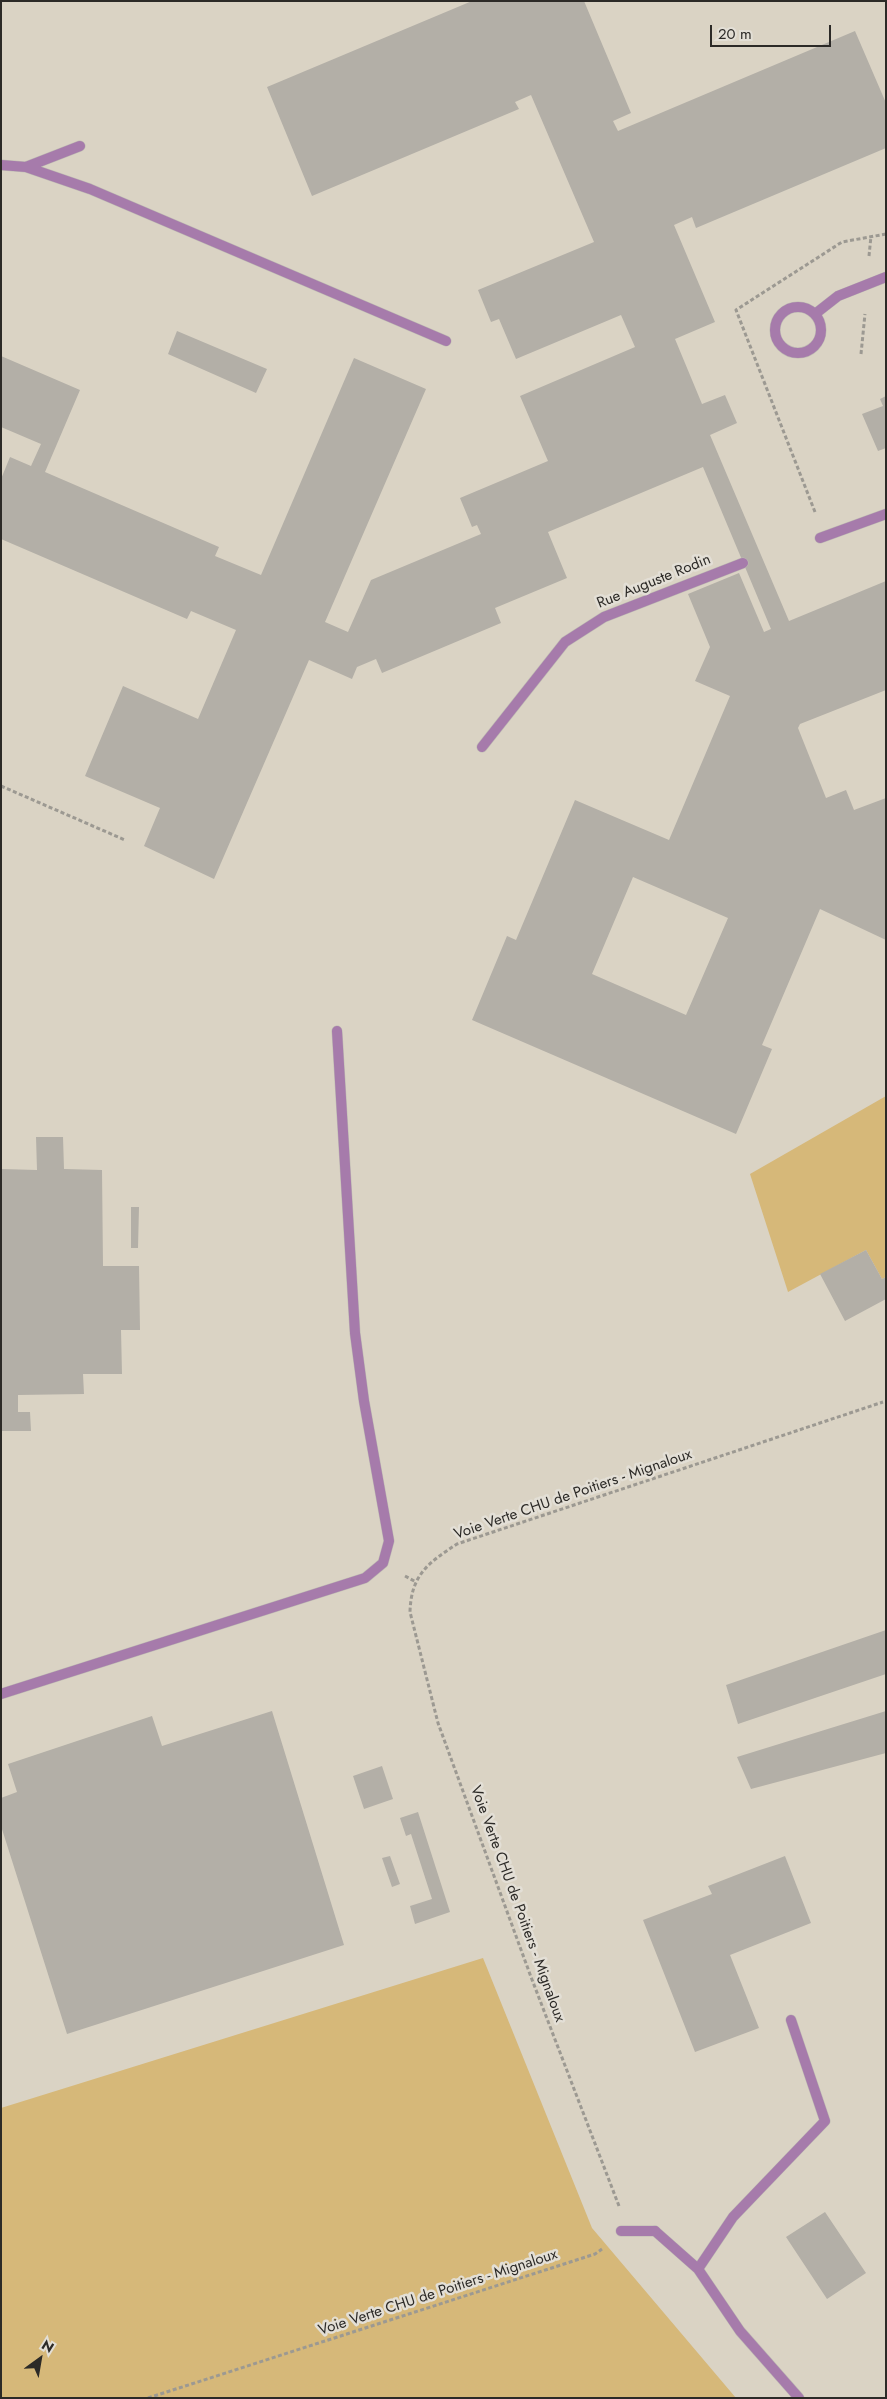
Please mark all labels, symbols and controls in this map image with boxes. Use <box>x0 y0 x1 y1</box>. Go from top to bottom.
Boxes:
scale bar <box>712 15 833 47</box>
text: 20 m <box>718 23 752 45</box>
street label: Rue Auguste Rodin <box>594 551 714 613</box>
street label: Voie Verte CHU de Poitiers - Mignaloux <box>452 1446 694 1544</box>
street label: Voie Verte CHU de Poitiers - Mignaloux <box>466 1783 568 2025</box>
street label: Voie Verte CHU de Poitiers - Mignaloux <box>316 2246 560 2340</box>
north arrow <box>15 2334 65 2384</box>
text: N <box>38 2335 58 2358</box>

